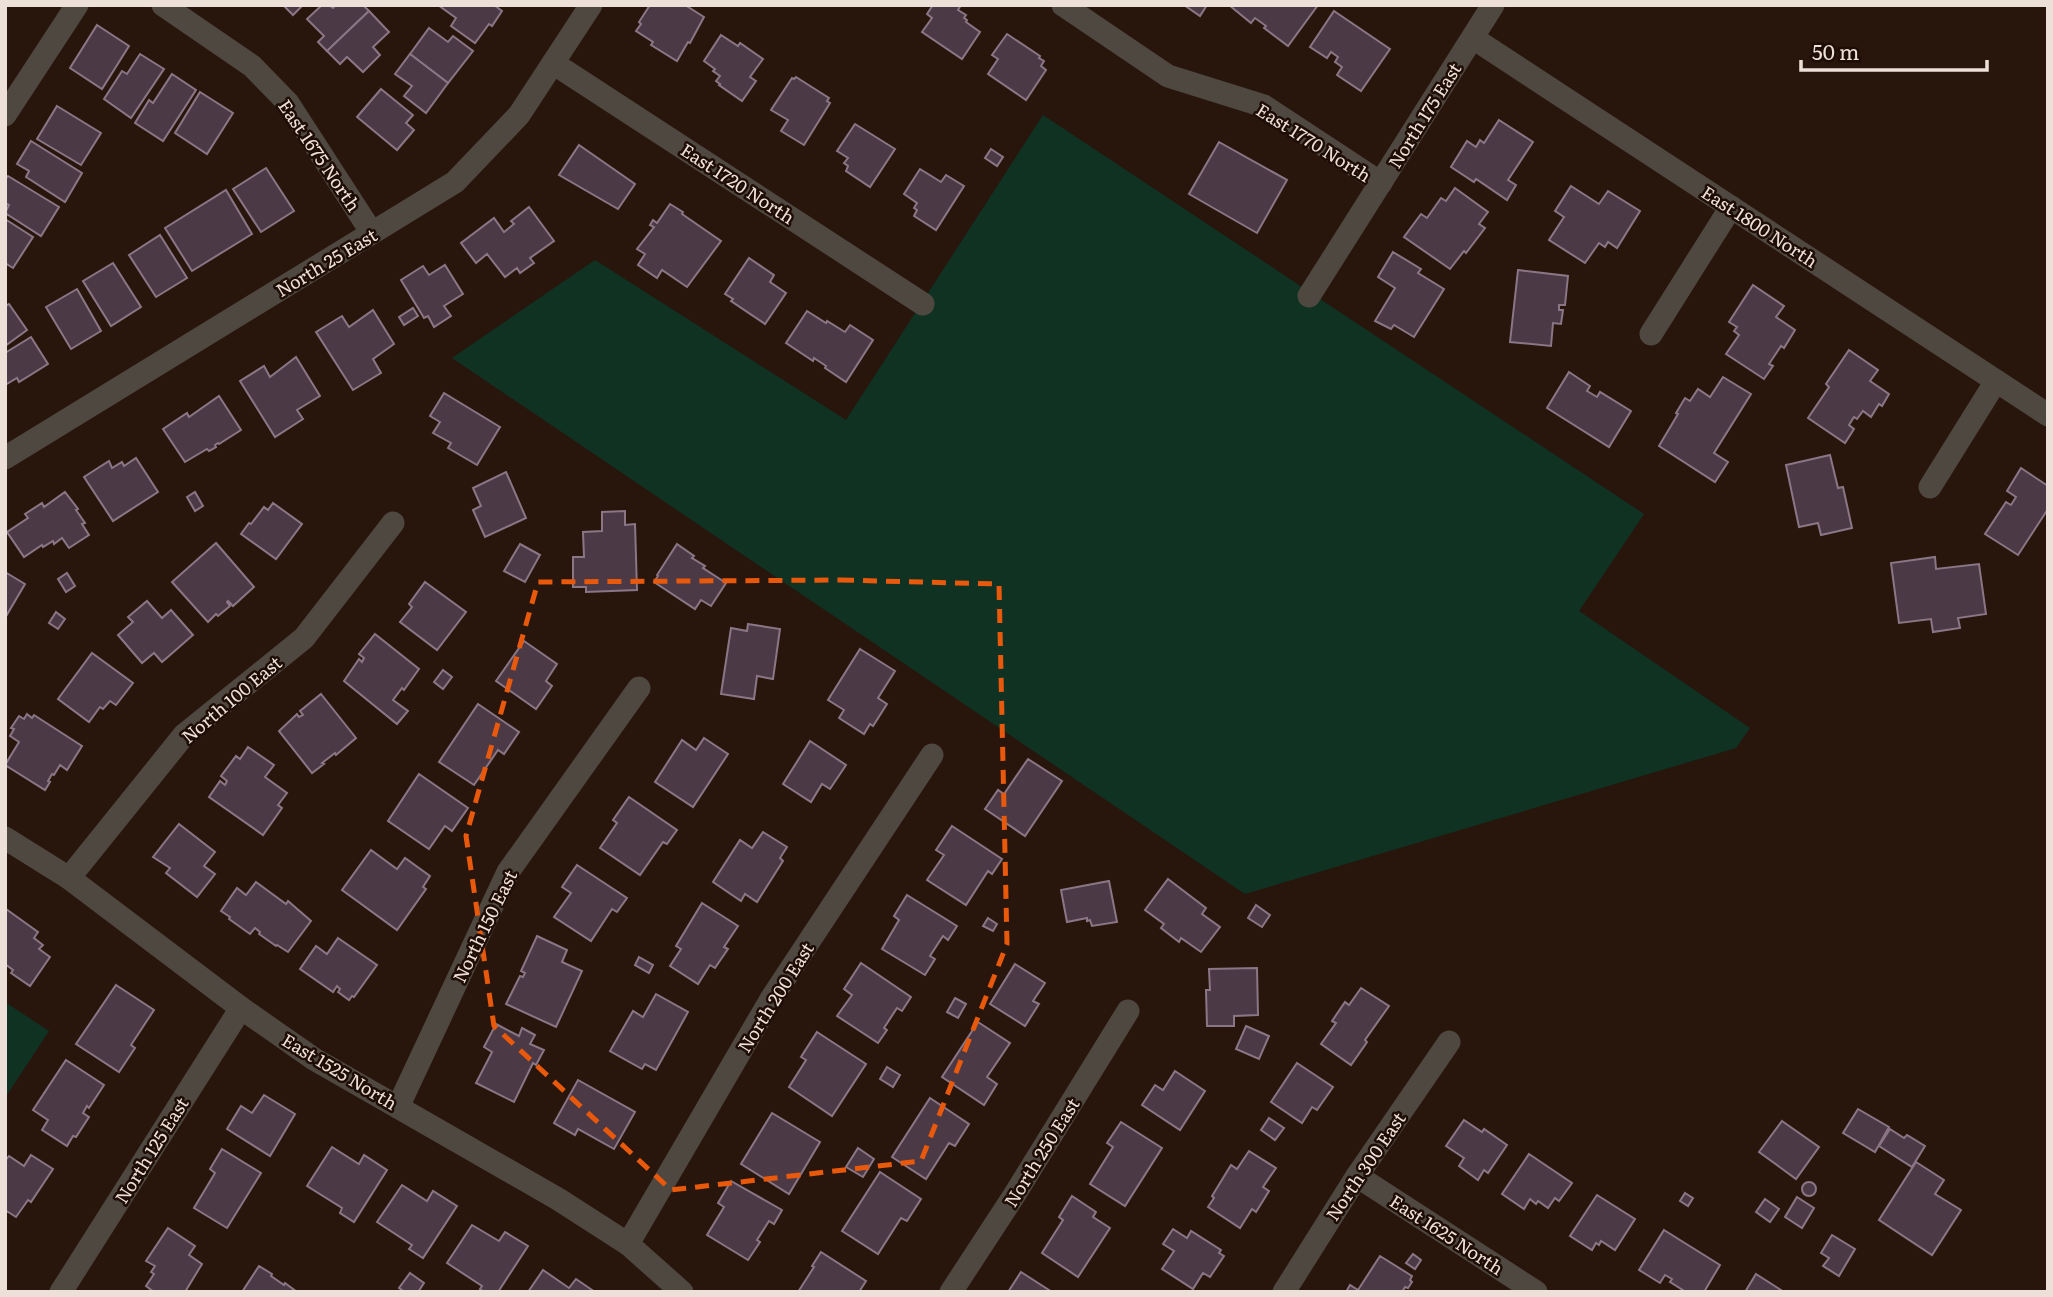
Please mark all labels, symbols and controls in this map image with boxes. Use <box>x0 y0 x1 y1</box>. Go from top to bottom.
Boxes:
scale bar <box>1801 28 1986 72</box>
text: 50 m <box>1812 35 1859 66</box>
street label: North 175 East <box>1381 56 1468 173</box>
street label: East 1675 North <box>272 93 368 217</box>
street label: East 1770 North <box>1251 96 1377 188</box>
street label: East 1720 North <box>676 136 800 230</box>
street label: East 1800 North <box>1697 178 1823 274</box>
street label: North 25 East <box>270 221 382 303</box>
street label: North 100 East <box>175 648 288 749</box>
street label: North 150 East <box>445 864 523 987</box>
street label: North 200 East <box>730 936 820 1057</box>
street label: East 1525 North <box>277 1026 403 1116</box>
street label: North 125 East <box>107 1091 195 1209</box>
street label: North 250 East <box>997 1092 1086 1212</box>
street label: North 300 East <box>1319 1106 1412 1226</box>
street label: East 1625 North <box>1385 1187 1509 1281</box>

